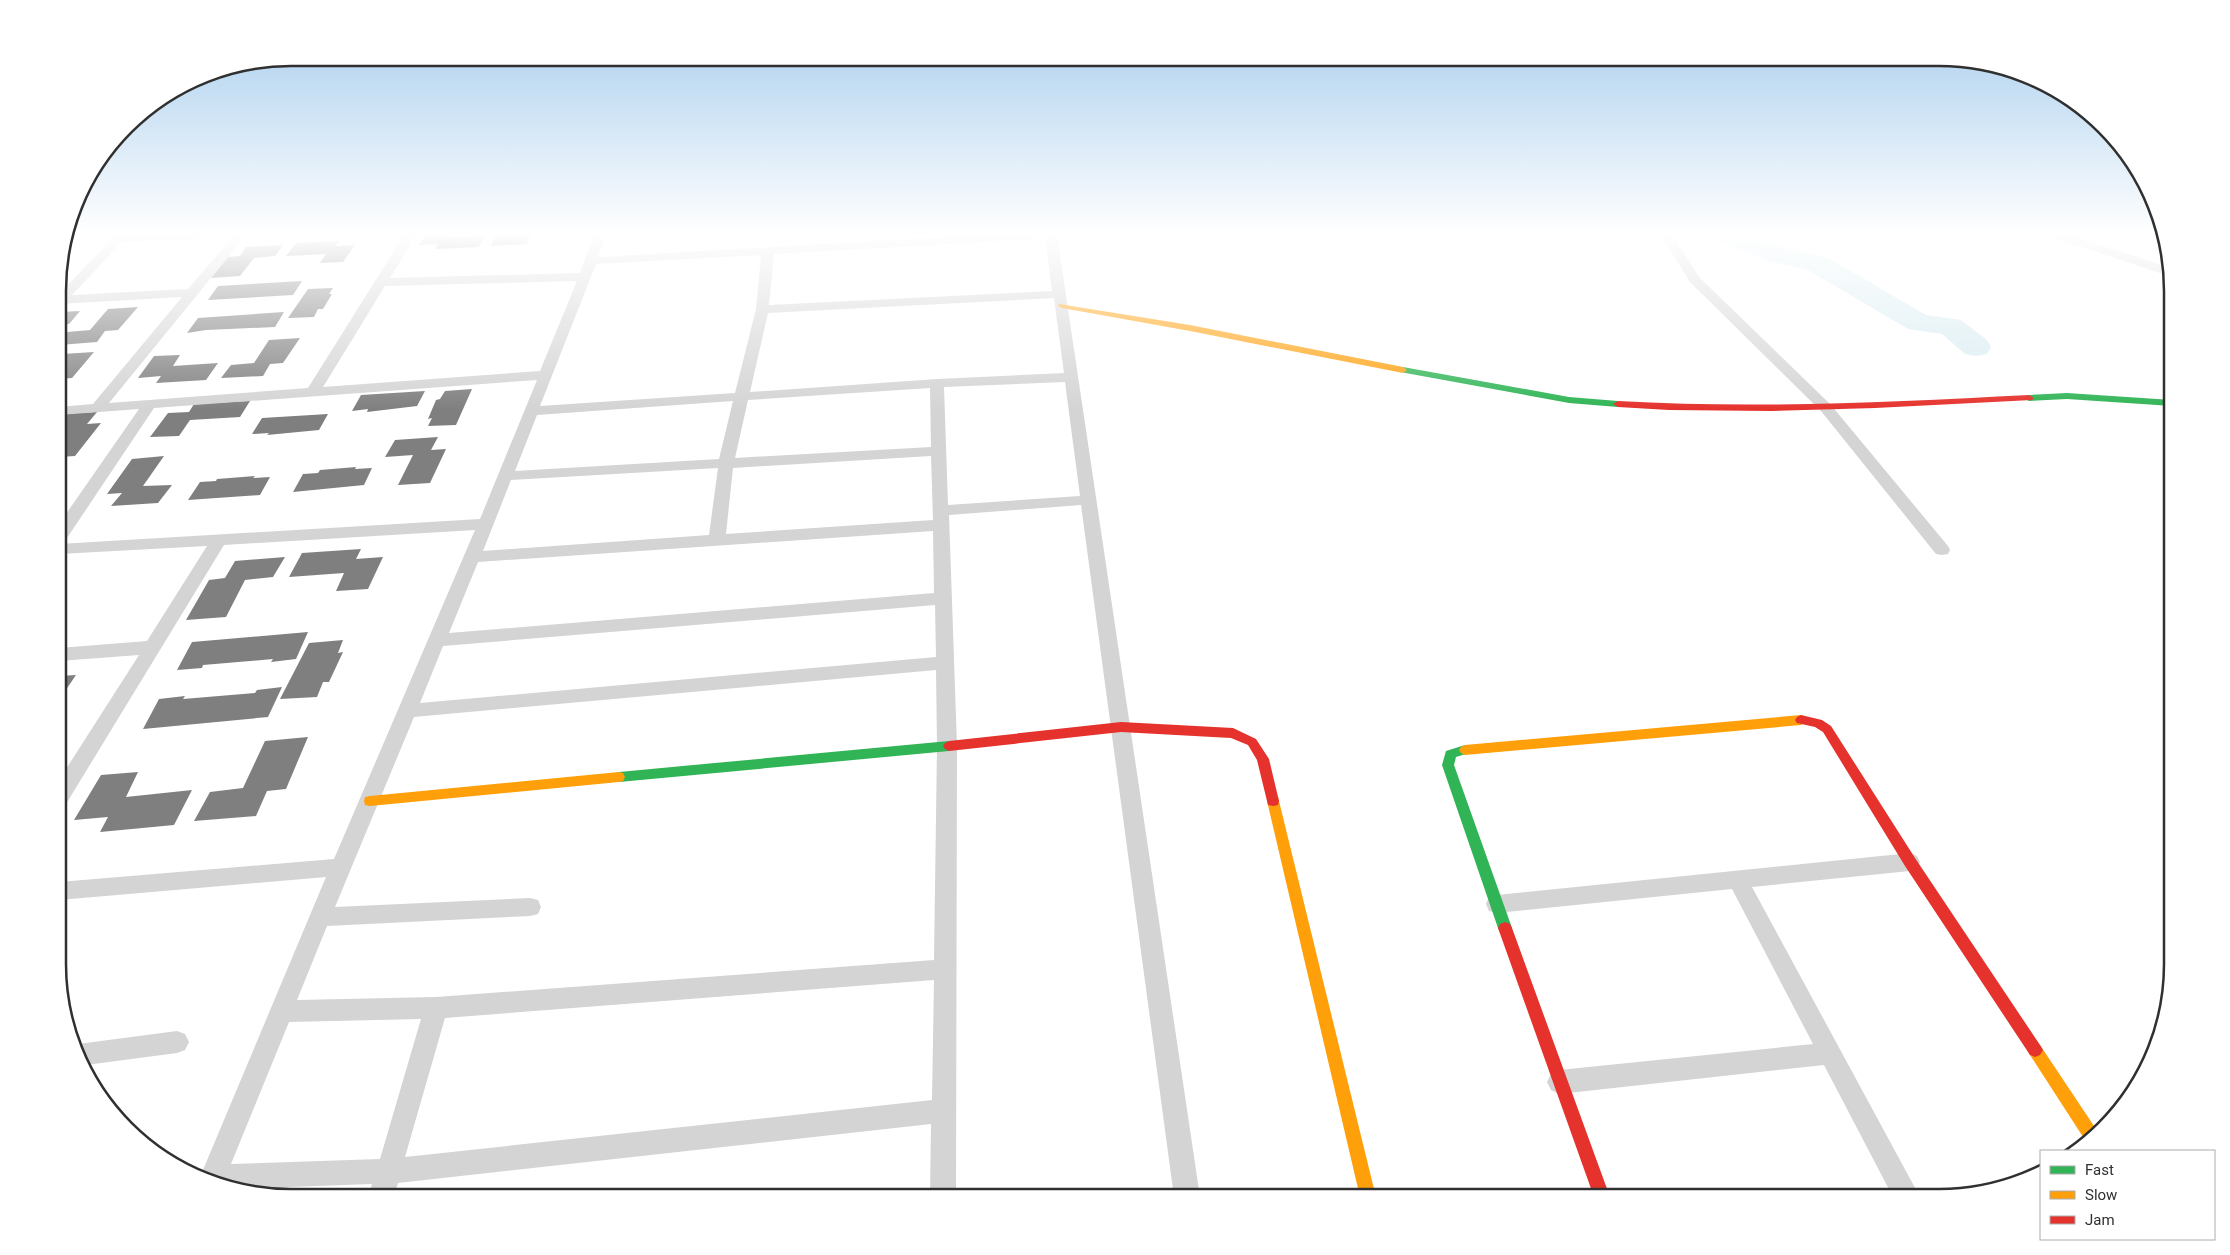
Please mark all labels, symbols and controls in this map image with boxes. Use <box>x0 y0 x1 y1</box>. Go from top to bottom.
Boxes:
legend <box>2040 1150 2215 1240</box>
text: Fast <box>2085 1161 2114 1179</box>
text: Slow <box>2085 1186 2117 1204</box>
text: Jam <box>2085 1211 2115 1229</box>

